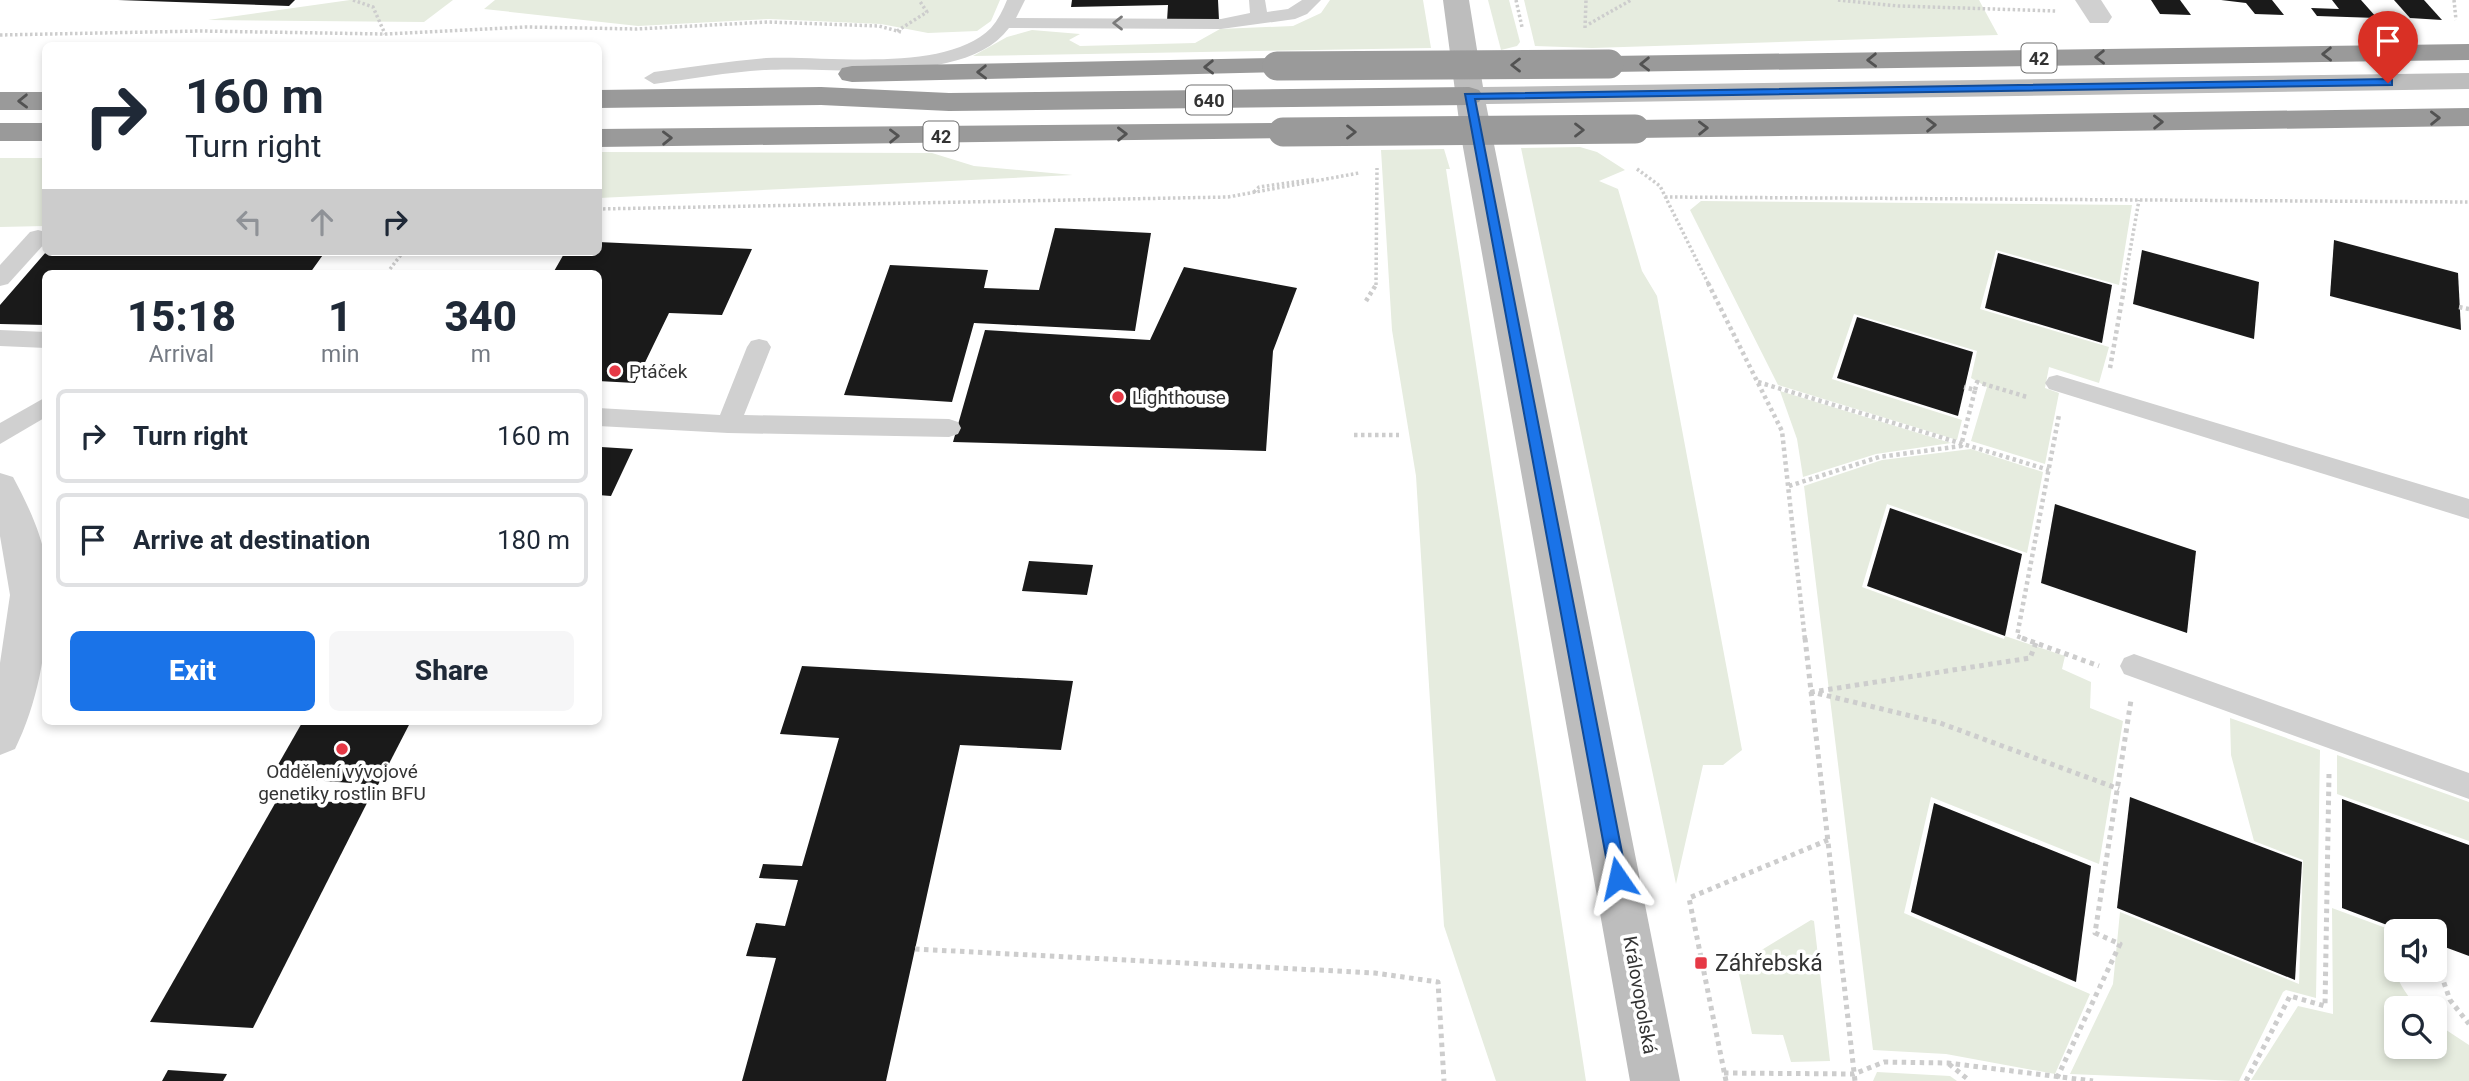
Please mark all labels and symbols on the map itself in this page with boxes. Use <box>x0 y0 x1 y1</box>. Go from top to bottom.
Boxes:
pin <box>2358 11 2418 83</box>
one-way arrow <box>1112 16 1123 31</box>
road number: 42 <box>2022 44 2056 72</box>
one-way arrow <box>2322 46 2332 62</box>
one-way arrow <box>2094 50 2105 65</box>
one-way arrow <box>1867 53 1878 68</box>
one-way arrow <box>1639 56 1650 71</box>
one-way arrow <box>1511 57 1521 73</box>
one-way arrow <box>1203 60 1214 75</box>
one-way arrow <box>976 64 987 79</box>
road number: 640 <box>1186 86 1232 114</box>
one-way arrow <box>17 93 28 109</box>
one-way arrow <box>2429 110 2440 125</box>
one-way arrow <box>2153 114 2164 130</box>
one-way arrow <box>1926 117 1936 133</box>
road number: 42 <box>923 121 958 150</box>
one-way arrow <box>1698 121 1709 136</box>
one-way arrow <box>1574 122 1584 138</box>
one-way arrow <box>1346 124 1357 140</box>
one-way arrow <box>1117 126 1127 142</box>
one-way arrow <box>889 128 900 144</box>
one-way arrow <box>662 130 672 146</box>
place label: Ptáček <box>629 360 688 383</box>
marker: Ptáček <box>607 363 623 379</box>
place label: Lighthouse <box>1132 386 1226 409</box>
marker: Lighthouse <box>1110 389 1126 405</box>
marker: Oddělení vývojové genetiky rostlin BFU <box>334 741 350 757</box>
place label: Oddělení vývojové genetiky rostlin BFU <box>258 760 426 805</box>
position arrow <box>1581 841 1655 915</box>
street label: Královopolská <box>1618 934 1662 1056</box>
place label: Záhřebská <box>1715 950 1823 977</box>
marker: Záhřebská <box>1693 955 1709 971</box>

